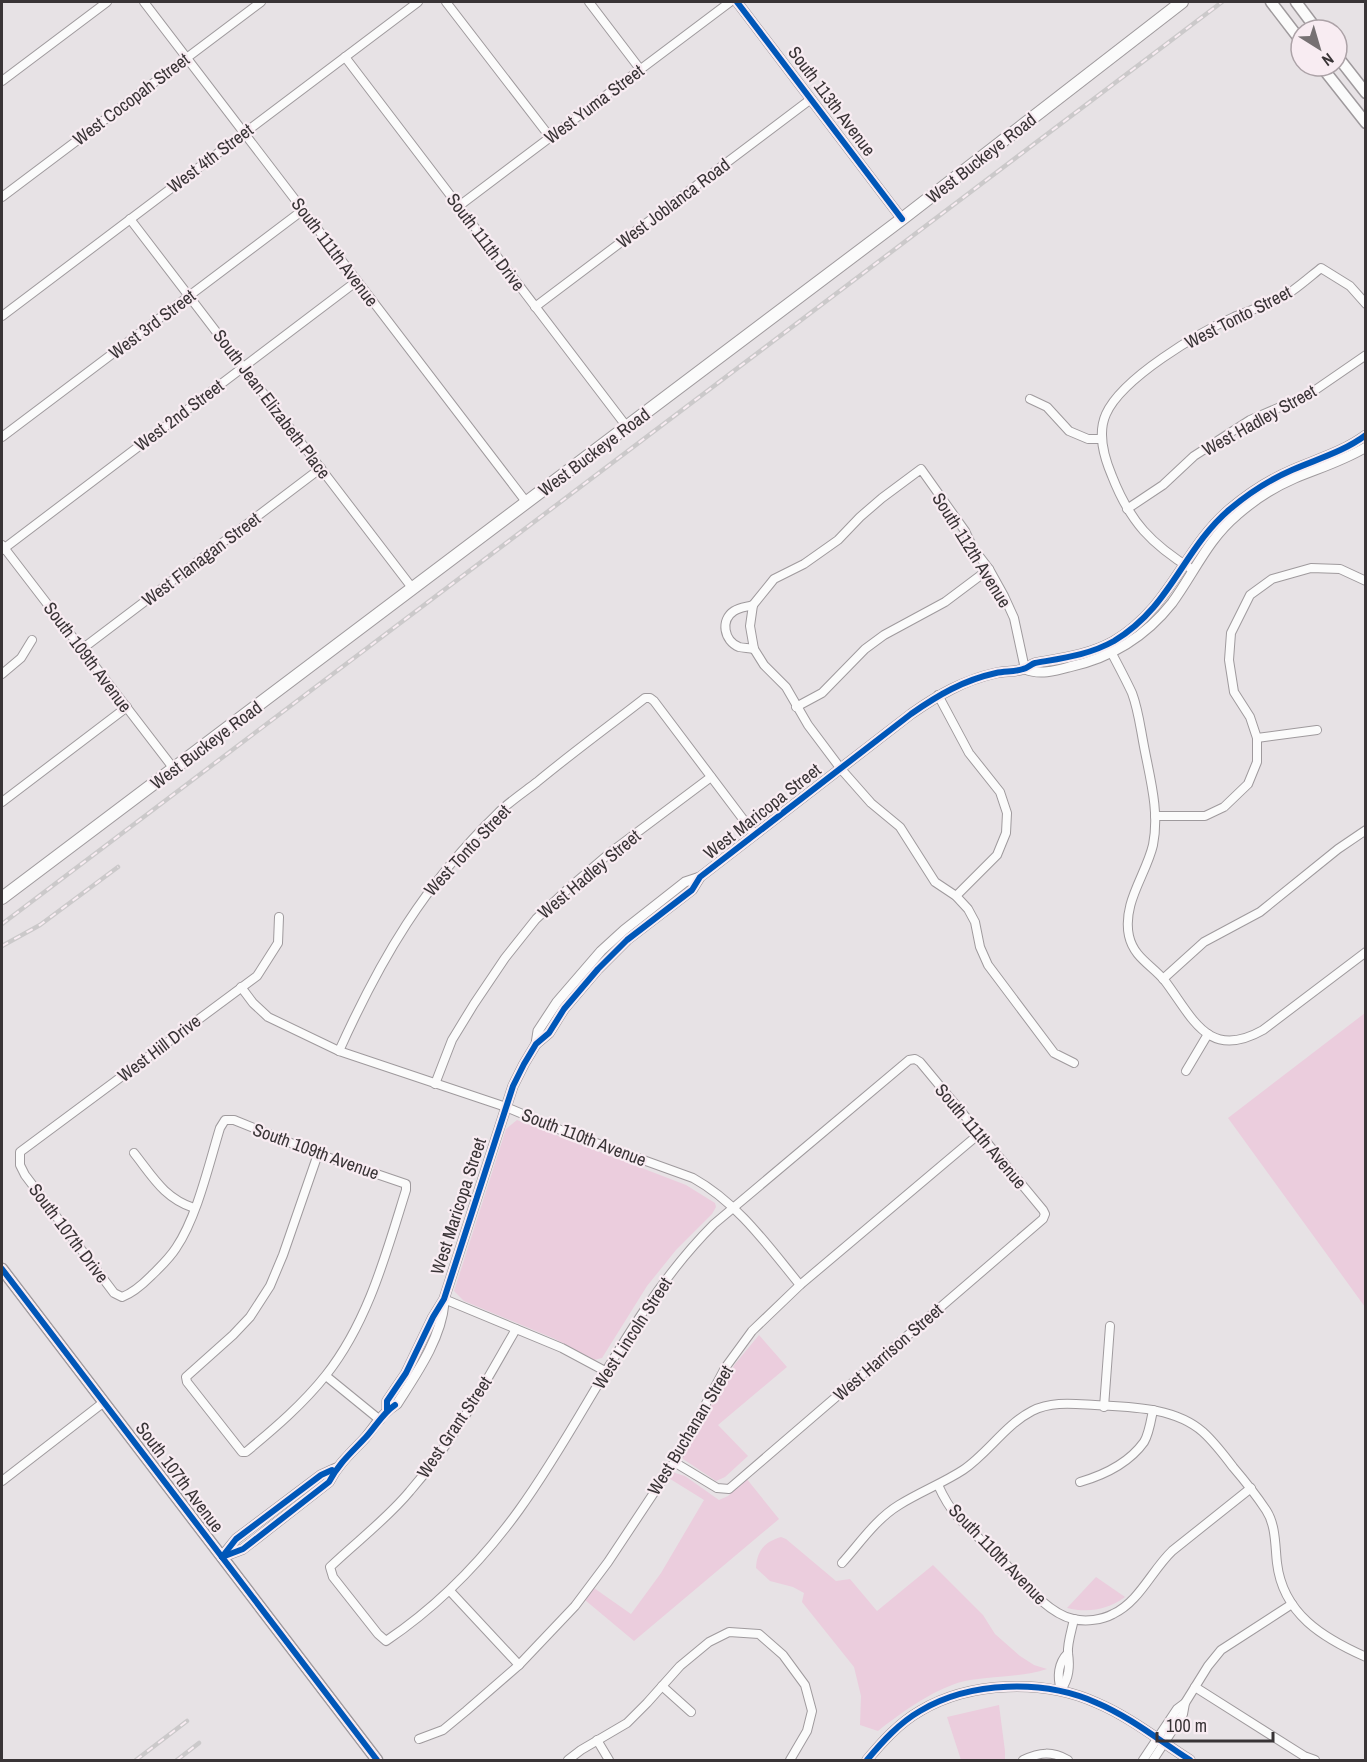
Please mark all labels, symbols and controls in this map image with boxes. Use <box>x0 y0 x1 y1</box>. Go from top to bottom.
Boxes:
north arrow <box>1289 18 1349 78</box>
street label: South 113th Avenue <box>782 41 882 161</box>
street label: West Cocopah Street <box>68 47 194 151</box>
text: N <box>1318 48 1338 72</box>
street label: West Yuma Street <box>539 58 649 150</box>
street label: West Buckeye Road <box>921 107 1041 209</box>
street label: West 4th Street <box>162 117 258 199</box>
street label: West Joblanca Road <box>611 152 735 254</box>
street label: South 111th Drive <box>441 188 531 296</box>
street label: South 111th Avenue <box>286 192 384 312</box>
street label: West Tonto Street <box>1180 279 1296 355</box>
street label: West 3rd Street <box>104 283 200 365</box>
street label: South Jean Elizabeth Place <box>207 324 337 484</box>
street label: West 2nd Street <box>129 373 229 457</box>
street label: West Hadley Street <box>1197 378 1321 462</box>
street label: West Buckeye Road <box>533 402 655 502</box>
street label: South 112th Avenue <box>927 488 1017 612</box>
street label: West Flanagan Street <box>137 506 265 612</box>
street label: South 109th Avenue <box>38 596 138 718</box>
street label: West Buckeye Road <box>145 695 267 795</box>
street label: West Maricopa Street <box>698 757 826 865</box>
street label: West Tonto Street <box>418 799 516 901</box>
street label: West Hadley Street <box>532 824 646 924</box>
street label: West Hill Drive <box>112 1008 206 1088</box>
street label: South 111th Avenue <box>929 1078 1033 1194</box>
street label: South 110th Avenue <box>518 1102 650 1172</box>
street label: South 109th Avenue <box>249 1117 383 1185</box>
street label: West Maricopa Street <box>424 1134 492 1278</box>
street label: South 107th Drive <box>23 1178 115 1288</box>
street label: West Lincoln Street <box>587 1272 677 1394</box>
street label: West Harrison Street <box>828 1297 948 1407</box>
street label: West Buchanan Street <box>641 1360 739 1500</box>
street label: West Grant Street <box>411 1371 497 1483</box>
street label: South 107th Avenue <box>130 1416 230 1538</box>
street label: South 110th Avenue <box>943 1498 1053 1610</box>
scale bar <box>1157 1705 1272 1743</box>
text: 100 m <box>1166 1713 1207 1738</box>

